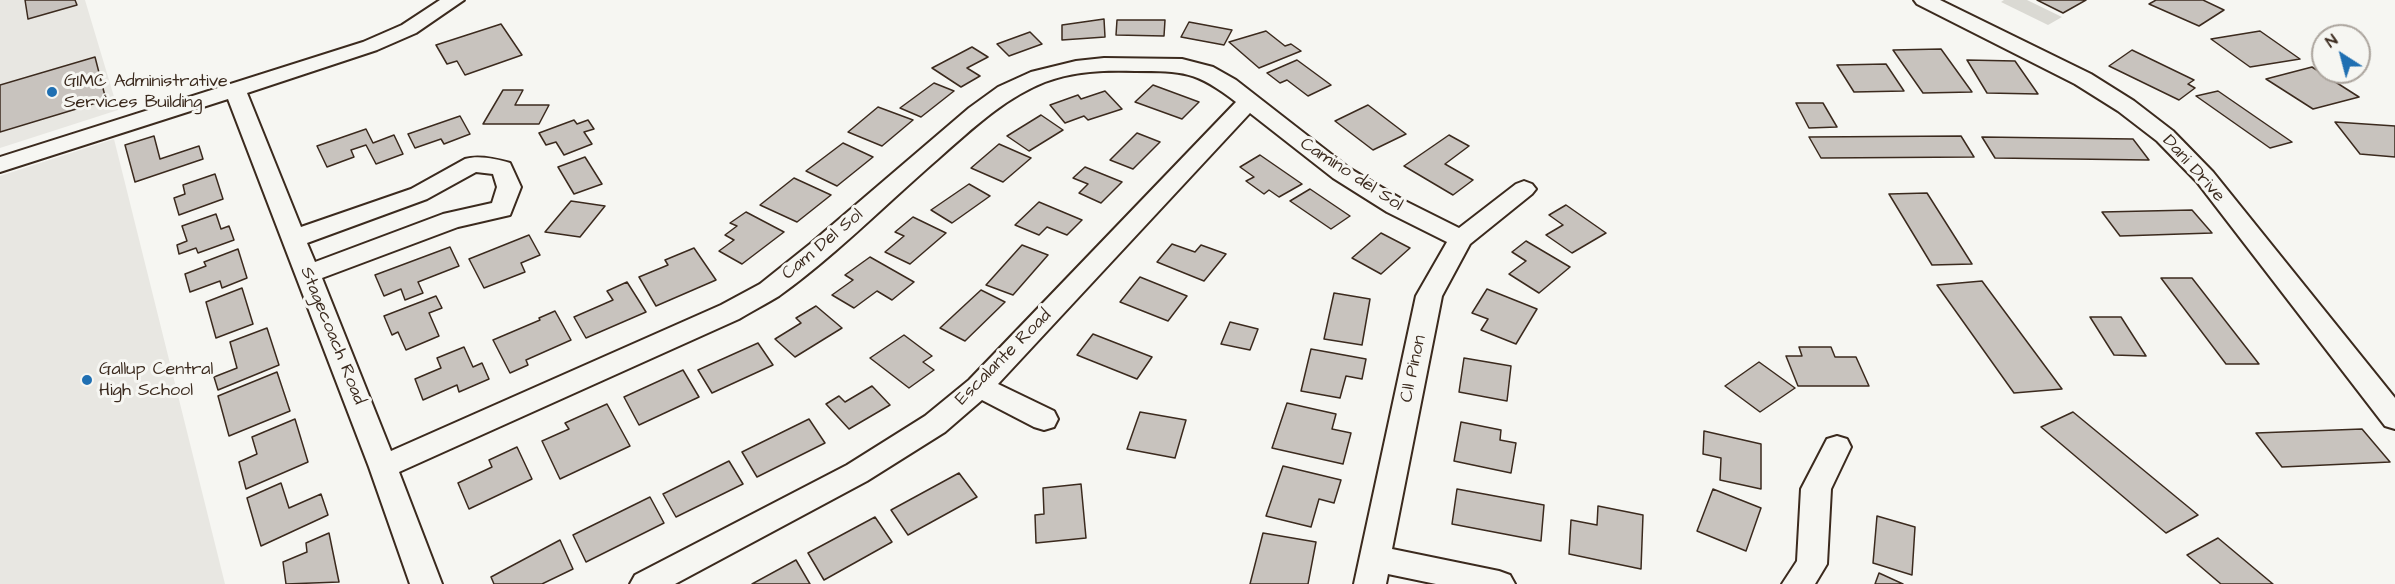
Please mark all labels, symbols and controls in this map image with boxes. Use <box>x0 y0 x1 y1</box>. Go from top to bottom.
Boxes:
north arrow <box>2311 24 2371 84</box>
text: N <box>2321 29 2342 53</box>
place label: GIMC Administrative Services Building <box>64 71 228 113</box>
marker: GIMC Administrative Services Building <box>45 85 59 99</box>
street label: Dani Drive <box>2157 131 2229 207</box>
street label: Camino del Sol <box>1295 134 1407 216</box>
street label: Cam Del Sol <box>778 205 868 285</box>
street label: Stagecoach Road <box>295 264 369 408</box>
street label: Escalante Road <box>952 306 1056 410</box>
street label: Cll Pinon <box>1396 334 1432 404</box>
place label: Gallup Central High School <box>99 359 213 401</box>
marker: Gallup Central High School <box>80 373 94 387</box>

